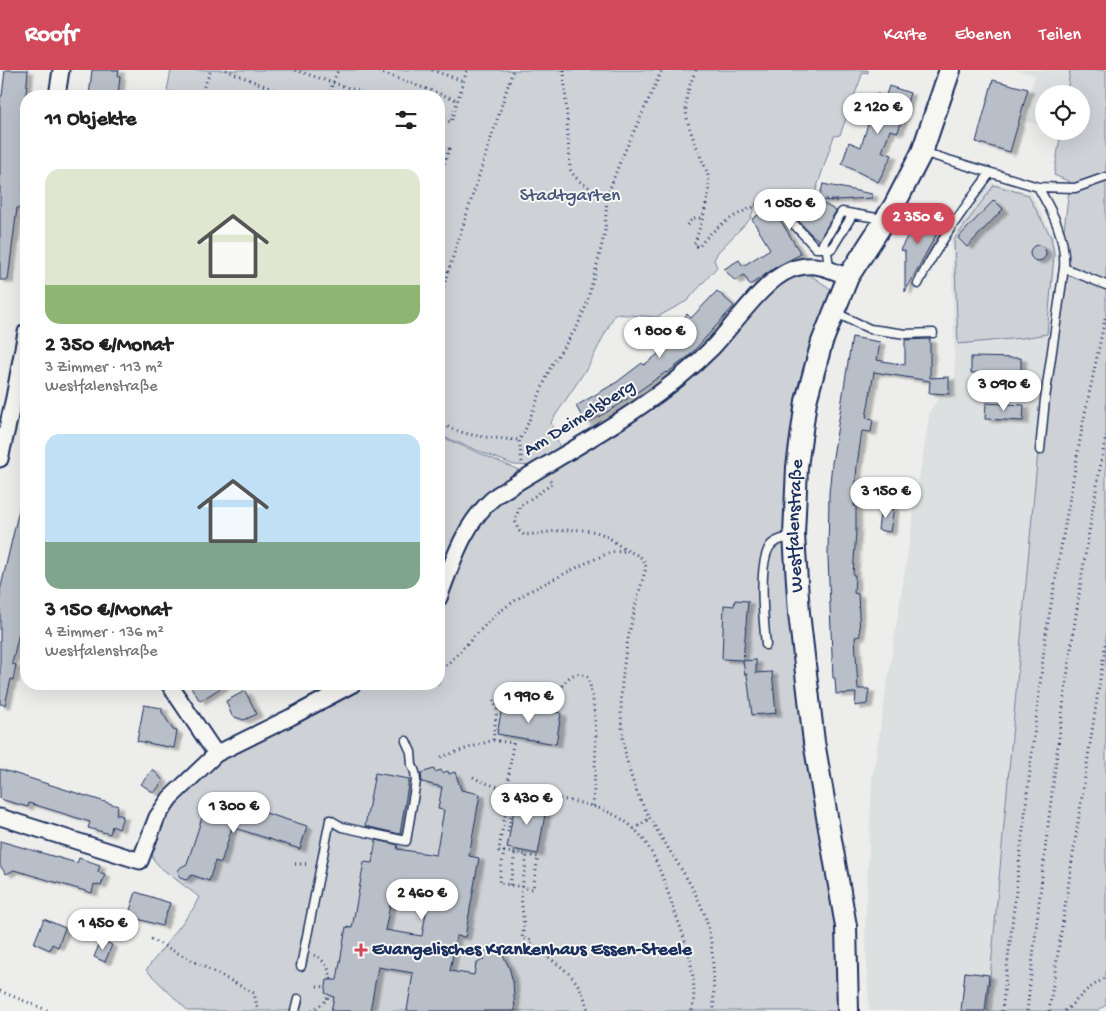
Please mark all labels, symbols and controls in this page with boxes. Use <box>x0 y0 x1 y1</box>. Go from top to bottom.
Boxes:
text: Roofr <box>25 21 78 50</box>
text: Karte <box>884 25 927 46</box>
text: Ebenen <box>955 25 1011 46</box>
text: Teilen <box>1039 25 1081 46</box>
map controls <box>1035 85 1090 140</box>
button: locate <box>1035 85 1090 140</box>
pin: 2 120 € <box>832 92 924 135</box>
text: 2 120 € <box>854 99 902 118</box>
icon: filters <box>392 106 420 134</box>
text: 11 Objekte <box>45 108 136 133</box>
park label: Stadtgarten <box>520 185 620 208</box>
pin: 1 050 € <box>744 189 836 231</box>
text: 1 050 € <box>765 195 815 214</box>
icon: home <box>188 201 278 291</box>
pin: 2 350 € <box>872 202 964 245</box>
text: 2 350 € <box>893 209 943 228</box>
pin: 1 800 € <box>614 316 706 359</box>
text: 1 800 € <box>635 323 685 342</box>
text: 2 350 €/Monat <box>45 334 172 359</box>
text: 3 Zimmer · 113 m² <box>45 359 163 378</box>
pin: 3 090 € <box>958 370 1050 412</box>
street label: Am Deimelsberg <box>520 375 640 462</box>
text: 3 090 € <box>978 376 1030 395</box>
text: Westfalenstraße <box>45 378 157 397</box>
street label: Westfalenstraße <box>782 457 809 593</box>
icon: home <box>188 466 278 556</box>
pin: 3 150 € <box>840 476 932 519</box>
text: 3 150 € <box>861 483 911 502</box>
text: 3 150 €/Monat <box>45 599 171 624</box>
text: 4 Zimmer · 136 m² <box>45 624 164 643</box>
text: Westfalenstraße <box>45 643 157 662</box>
pin: 1 990 € <box>483 682 575 724</box>
text: 1 990 € <box>505 688 553 707</box>
pin: 3 430 € <box>481 784 573 826</box>
text: 3 430 € <box>502 790 552 809</box>
pin: 1 300 € <box>188 792 280 834</box>
text: 1 300 € <box>209 798 259 817</box>
pin: 2 460 € <box>376 878 468 921</box>
text: 2 460 € <box>397 885 447 904</box>
pin: 1 450 € <box>57 908 149 951</box>
text: 1 450 € <box>79 915 127 934</box>
place label: Evangelisches Krankenhaus Essen-Steele <box>372 939 693 962</box>
marker: Evangelisches Krankenhaus Essen-Steele <box>354 943 368 957</box>

